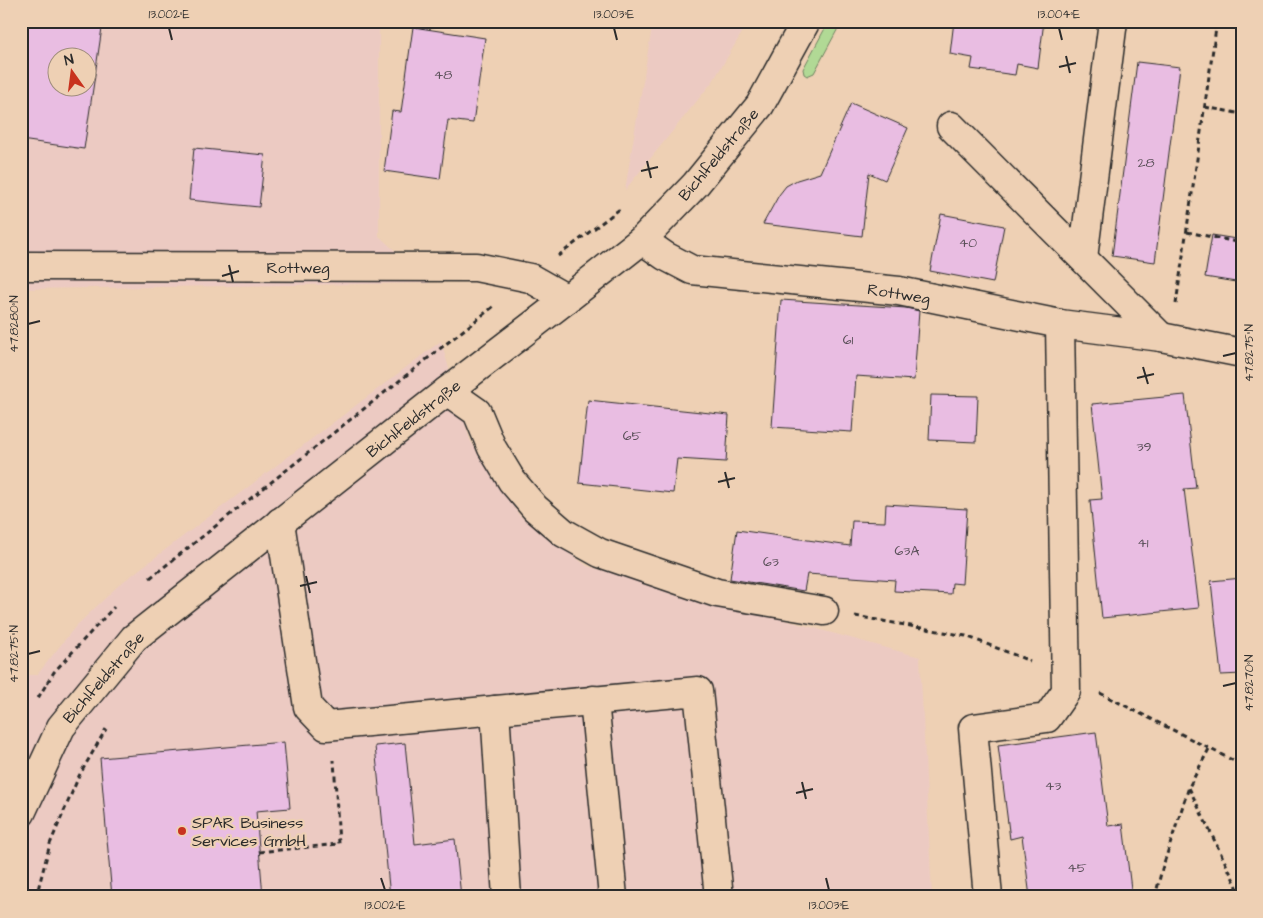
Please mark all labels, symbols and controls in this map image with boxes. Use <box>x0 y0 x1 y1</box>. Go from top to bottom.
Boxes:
text: 13.002°E <box>148 6 190 23</box>
text: 13.003°E <box>594 6 634 23</box>
text: 13.004°E <box>1038 6 1080 23</box>
north arrow <box>48 48 98 98</box>
text: N <box>62 50 76 71</box>
house number: 48 <box>434 65 452 85</box>
street label: Bichlfeldstraße <box>673 103 764 206</box>
house number: 28 <box>1137 153 1155 173</box>
house number: 40 <box>959 233 977 253</box>
street label: Rottweg <box>266 257 330 280</box>
street label: Rottweg <box>866 278 932 311</box>
text: 47.8280°N <box>6 295 23 353</box>
text: 47.8275°N <box>1241 324 1258 382</box>
house number: 61 <box>843 330 853 350</box>
street label: Bichlfeldstraße <box>362 375 466 463</box>
house number: 65 <box>623 426 641 446</box>
house number: 39 <box>1136 437 1152 457</box>
house number: 41 <box>1137 533 1149 553</box>
house number: 63A <box>895 541 919 561</box>
house number: 63 <box>763 552 779 572</box>
text: 47.8275°N <box>6 625 23 683</box>
street label: Bichlfeldstraße <box>58 627 150 728</box>
text: 47.8270°N <box>1241 654 1258 712</box>
house number: 43 <box>1045 776 1061 796</box>
place label: SPAR Business Services GmbH <box>192 812 306 852</box>
marker: SPAR Business Services GmbH <box>176 825 188 837</box>
house number: 45 <box>1067 858 1087 878</box>
text: 13.002°E <box>364 897 406 914</box>
text: 13.003°E <box>809 897 849 914</box>

